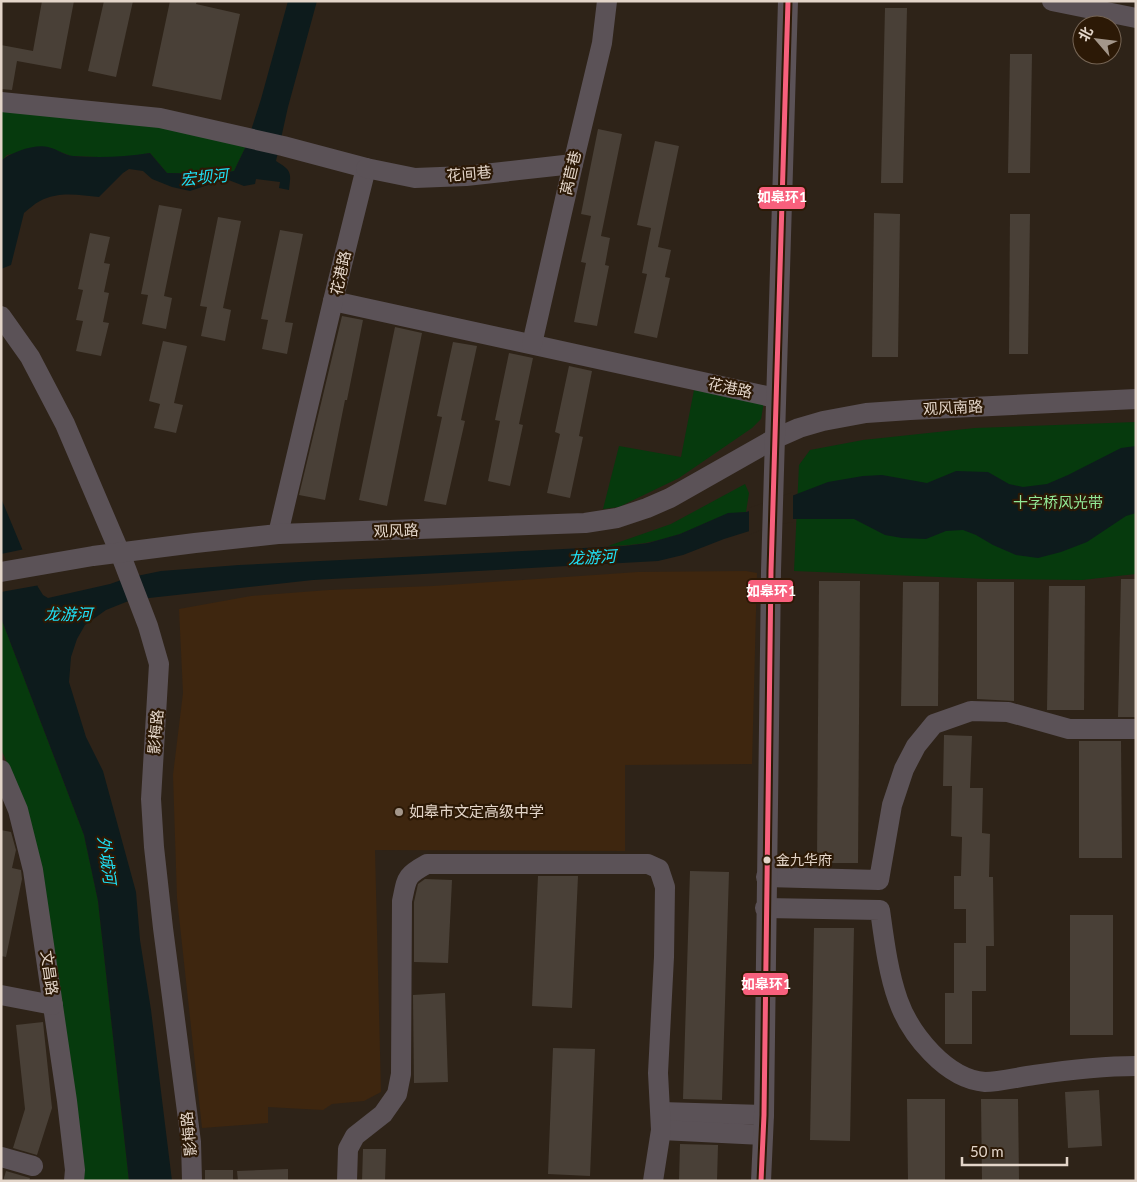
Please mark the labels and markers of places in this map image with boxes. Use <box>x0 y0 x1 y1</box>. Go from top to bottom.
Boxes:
place label: 如皋市文定高级中学 <box>409 802 544 820</box>
marker: 如皋市文定高级中学 <box>393 806 405 818</box>
place label: 金九华府 <box>776 851 832 868</box>
marker: 金九华府 <box>762 855 772 865</box>

